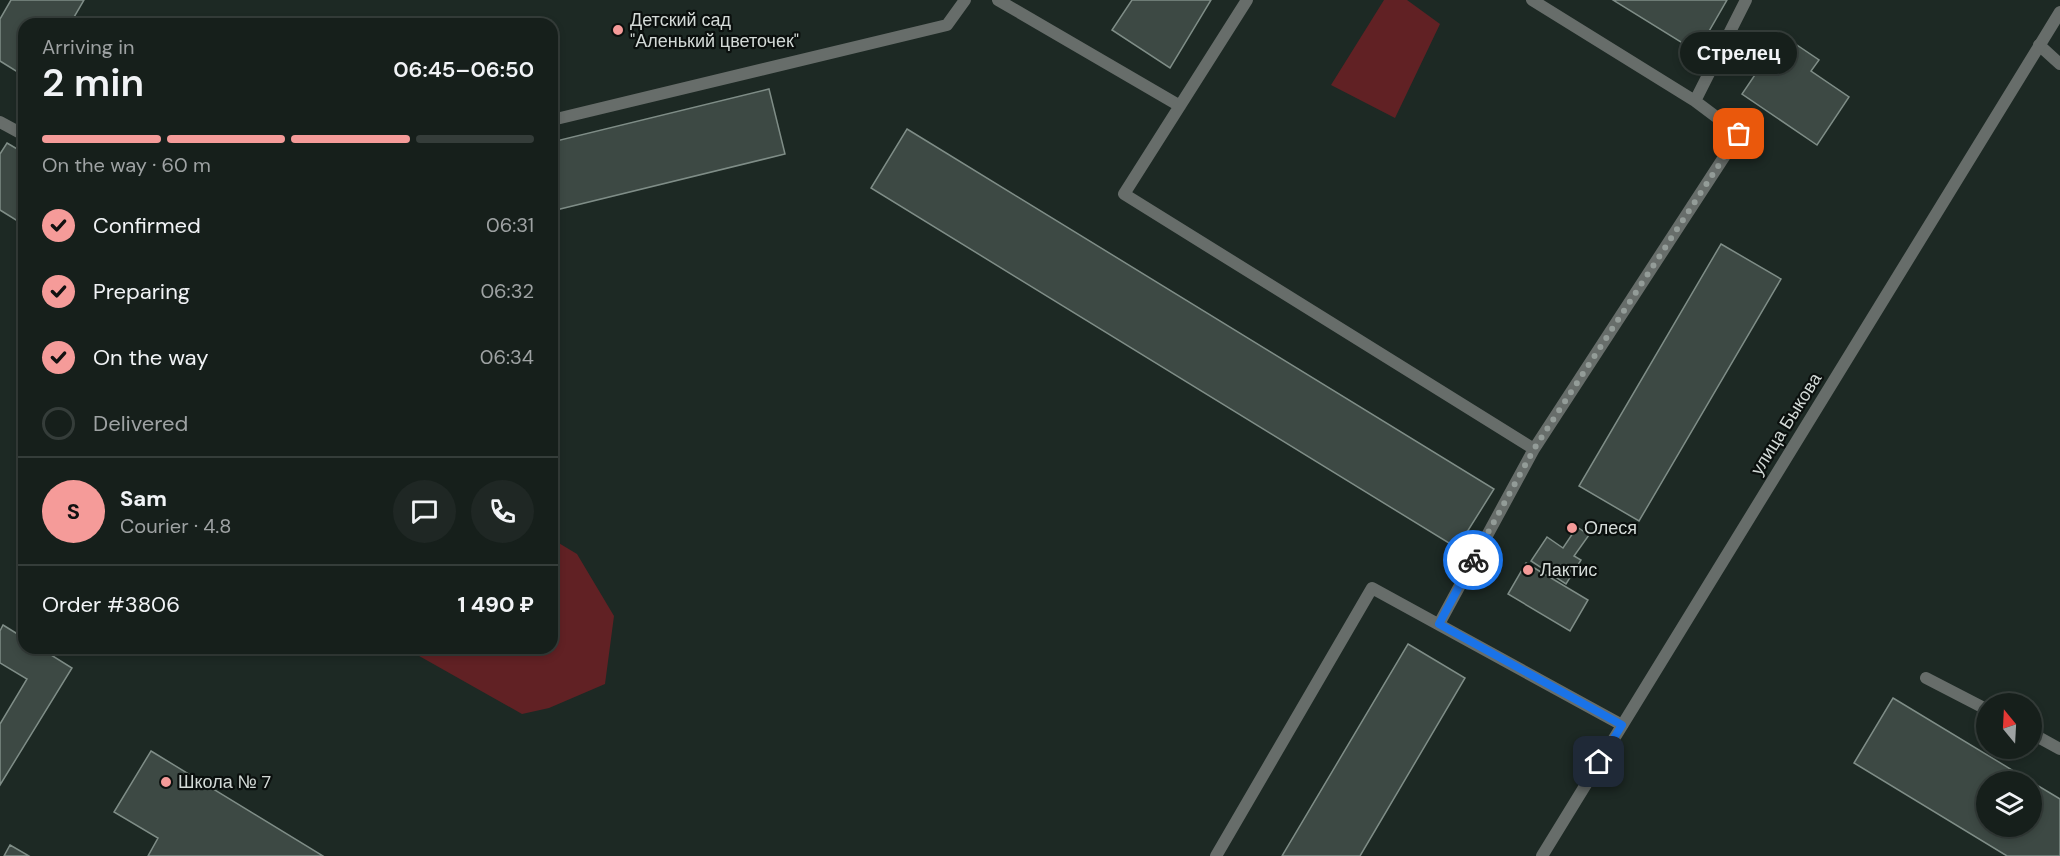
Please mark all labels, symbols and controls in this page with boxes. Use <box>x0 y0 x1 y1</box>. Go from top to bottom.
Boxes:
place label: Детский сад "Аленький цветочек" <box>630 8 799 53</box>
marker: Детский сад "Аленький цветочек" <box>611 23 625 37</box>
callout: Стрелец <box>1680 32 1798 74</box>
text: Arriving in <box>42 34 134 60</box>
text: Стрелец <box>1697 40 1780 66</box>
text: 06:45–06:50 <box>393 55 534 84</box>
text: 2 min <box>42 57 144 108</box>
pin <box>1713 108 1764 159</box>
icon: bag <box>1722 117 1755 150</box>
text: On the way · 60 m <box>42 152 211 178</box>
icon: check <box>42 209 75 242</box>
text: Confirmed <box>93 211 201 240</box>
text: 06:31 <box>486 212 534 238</box>
icon: check <box>42 275 75 308</box>
text: Preparing <box>93 277 190 306</box>
text: 06:32 <box>480 278 534 304</box>
icon: check <box>42 341 75 374</box>
text: On the way <box>93 343 208 372</box>
text: 06:34 <box>480 344 534 370</box>
street label: улица Быкова <box>1745 367 1828 480</box>
text: Delivered <box>93 409 188 438</box>
button: chat <box>393 480 456 543</box>
button: phone <box>471 480 534 543</box>
text: Sam <box>120 484 167 513</box>
text: S <box>67 497 80 526</box>
text: Courier · 4.8 <box>120 513 231 539</box>
place label: Олеся <box>1584 516 1637 540</box>
marker: Олеся <box>1565 521 1579 535</box>
courier <box>1443 530 1503 590</box>
icon: bike <box>1457 544 1490 577</box>
place label: Лактис <box>1540 558 1597 582</box>
marker: Лактис <box>1521 563 1535 577</box>
text: Order #3806 <box>42 590 180 619</box>
text: 1 490 ₽ <box>458 590 534 619</box>
north arrow <box>1976 693 2042 759</box>
map controls <box>1976 693 2042 837</box>
pin <box>1573 736 1624 787</box>
icon: home <box>1582 745 1615 778</box>
place label: Школа № 7 <box>178 770 271 794</box>
button: layers <box>1976 771 2042 837</box>
marker: Школа № 7 <box>159 775 173 789</box>

